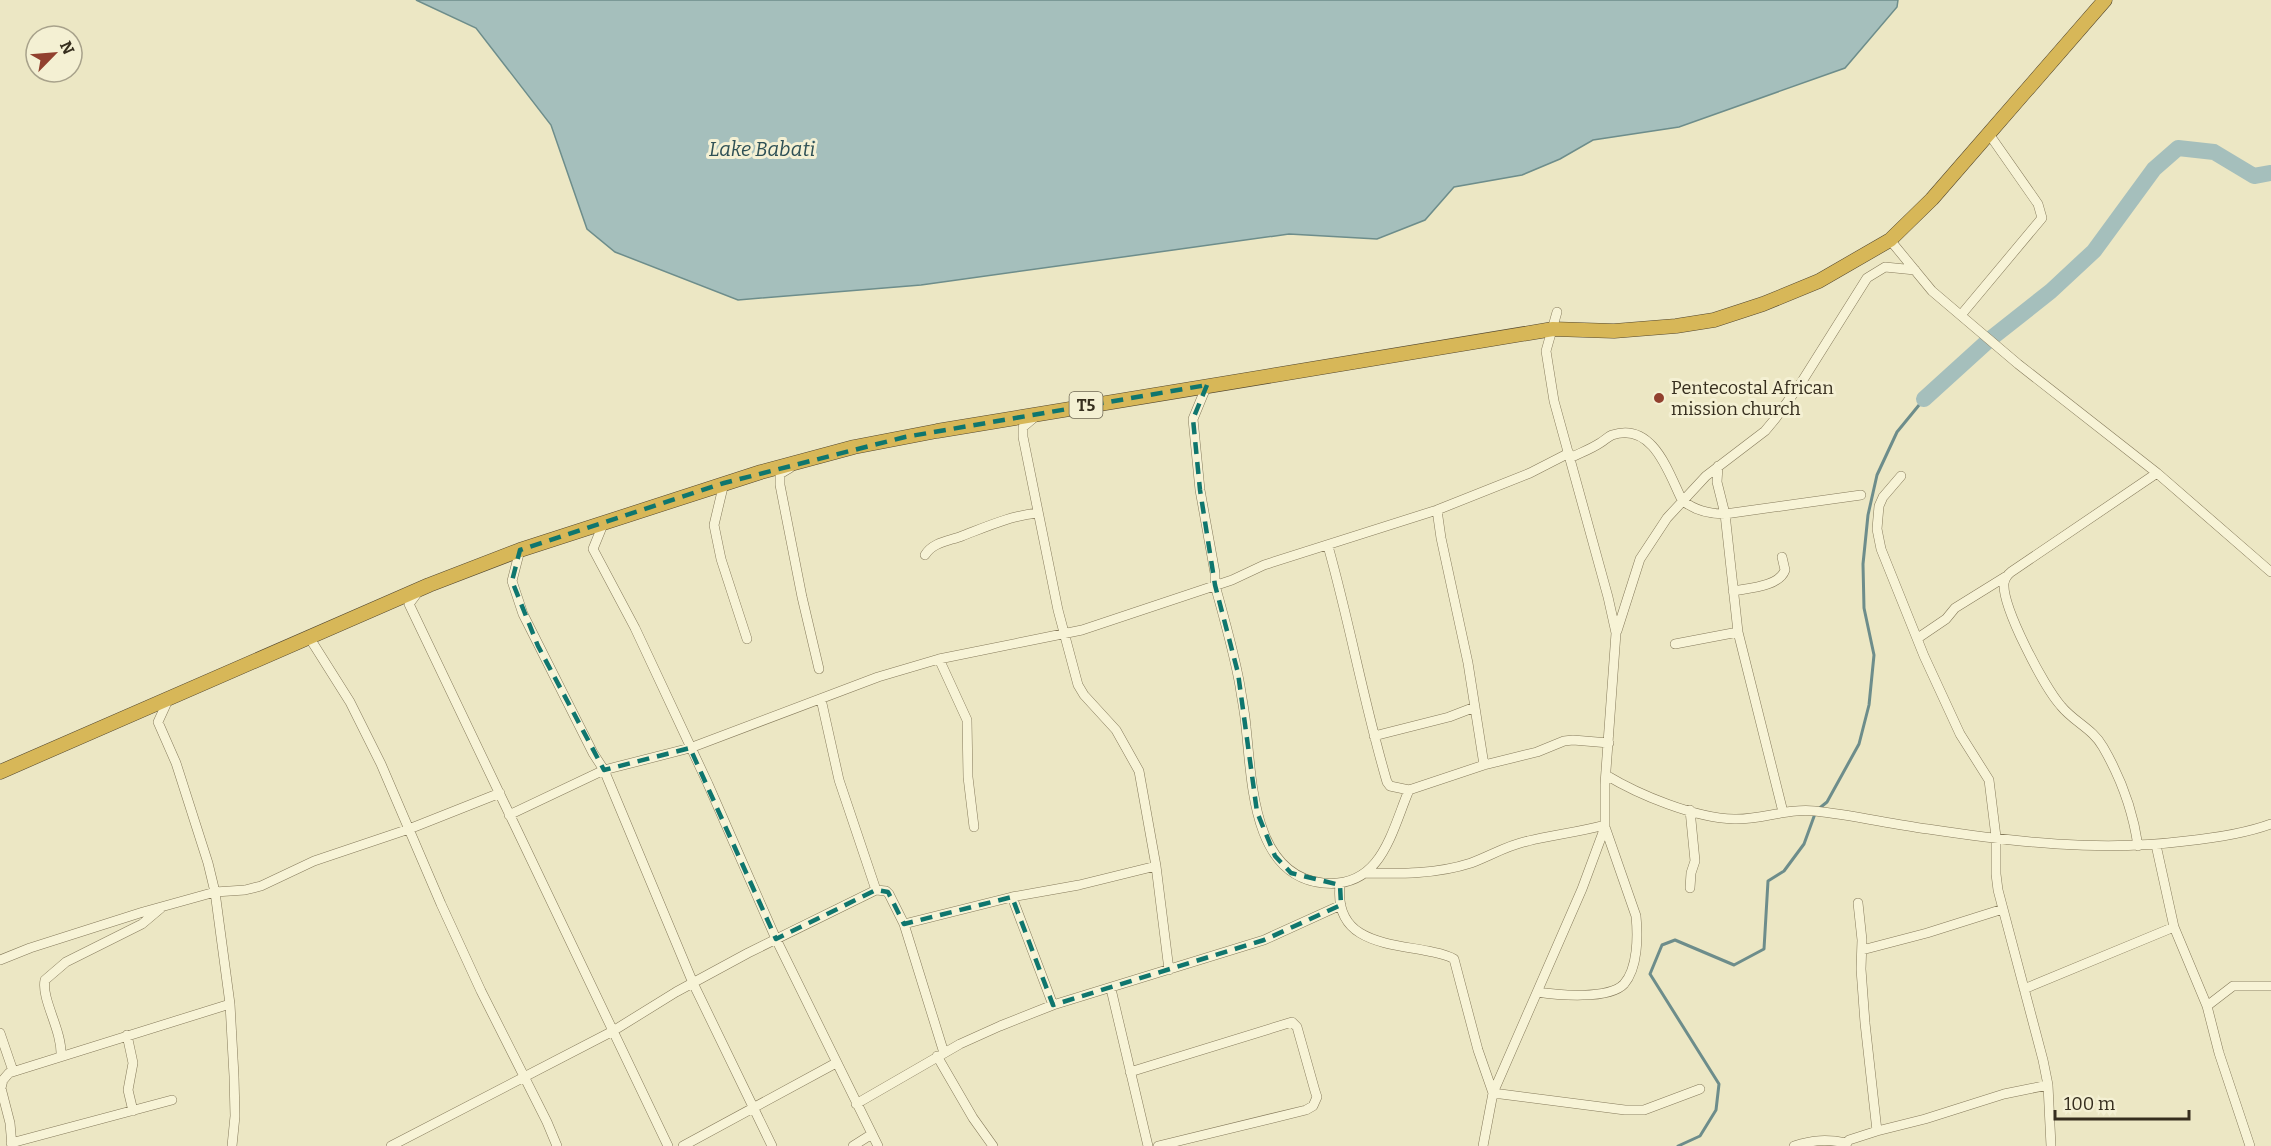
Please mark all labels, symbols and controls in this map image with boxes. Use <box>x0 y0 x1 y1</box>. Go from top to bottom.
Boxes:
north arrow <box>24 24 84 84</box>
text: N <box>56 38 78 57</box>
water label: Lake Babati <box>709 137 816 161</box>
place label: Pentecostal African mission church <box>1671 377 1834 420</box>
marker: Pentecostal African mission church <box>1652 391 1666 405</box>
road number: T5 <box>1070 392 1102 418</box>
scale bar <box>2055 1083 2188 1121</box>
text: 100 m <box>2064 1093 2115 1115</box>

